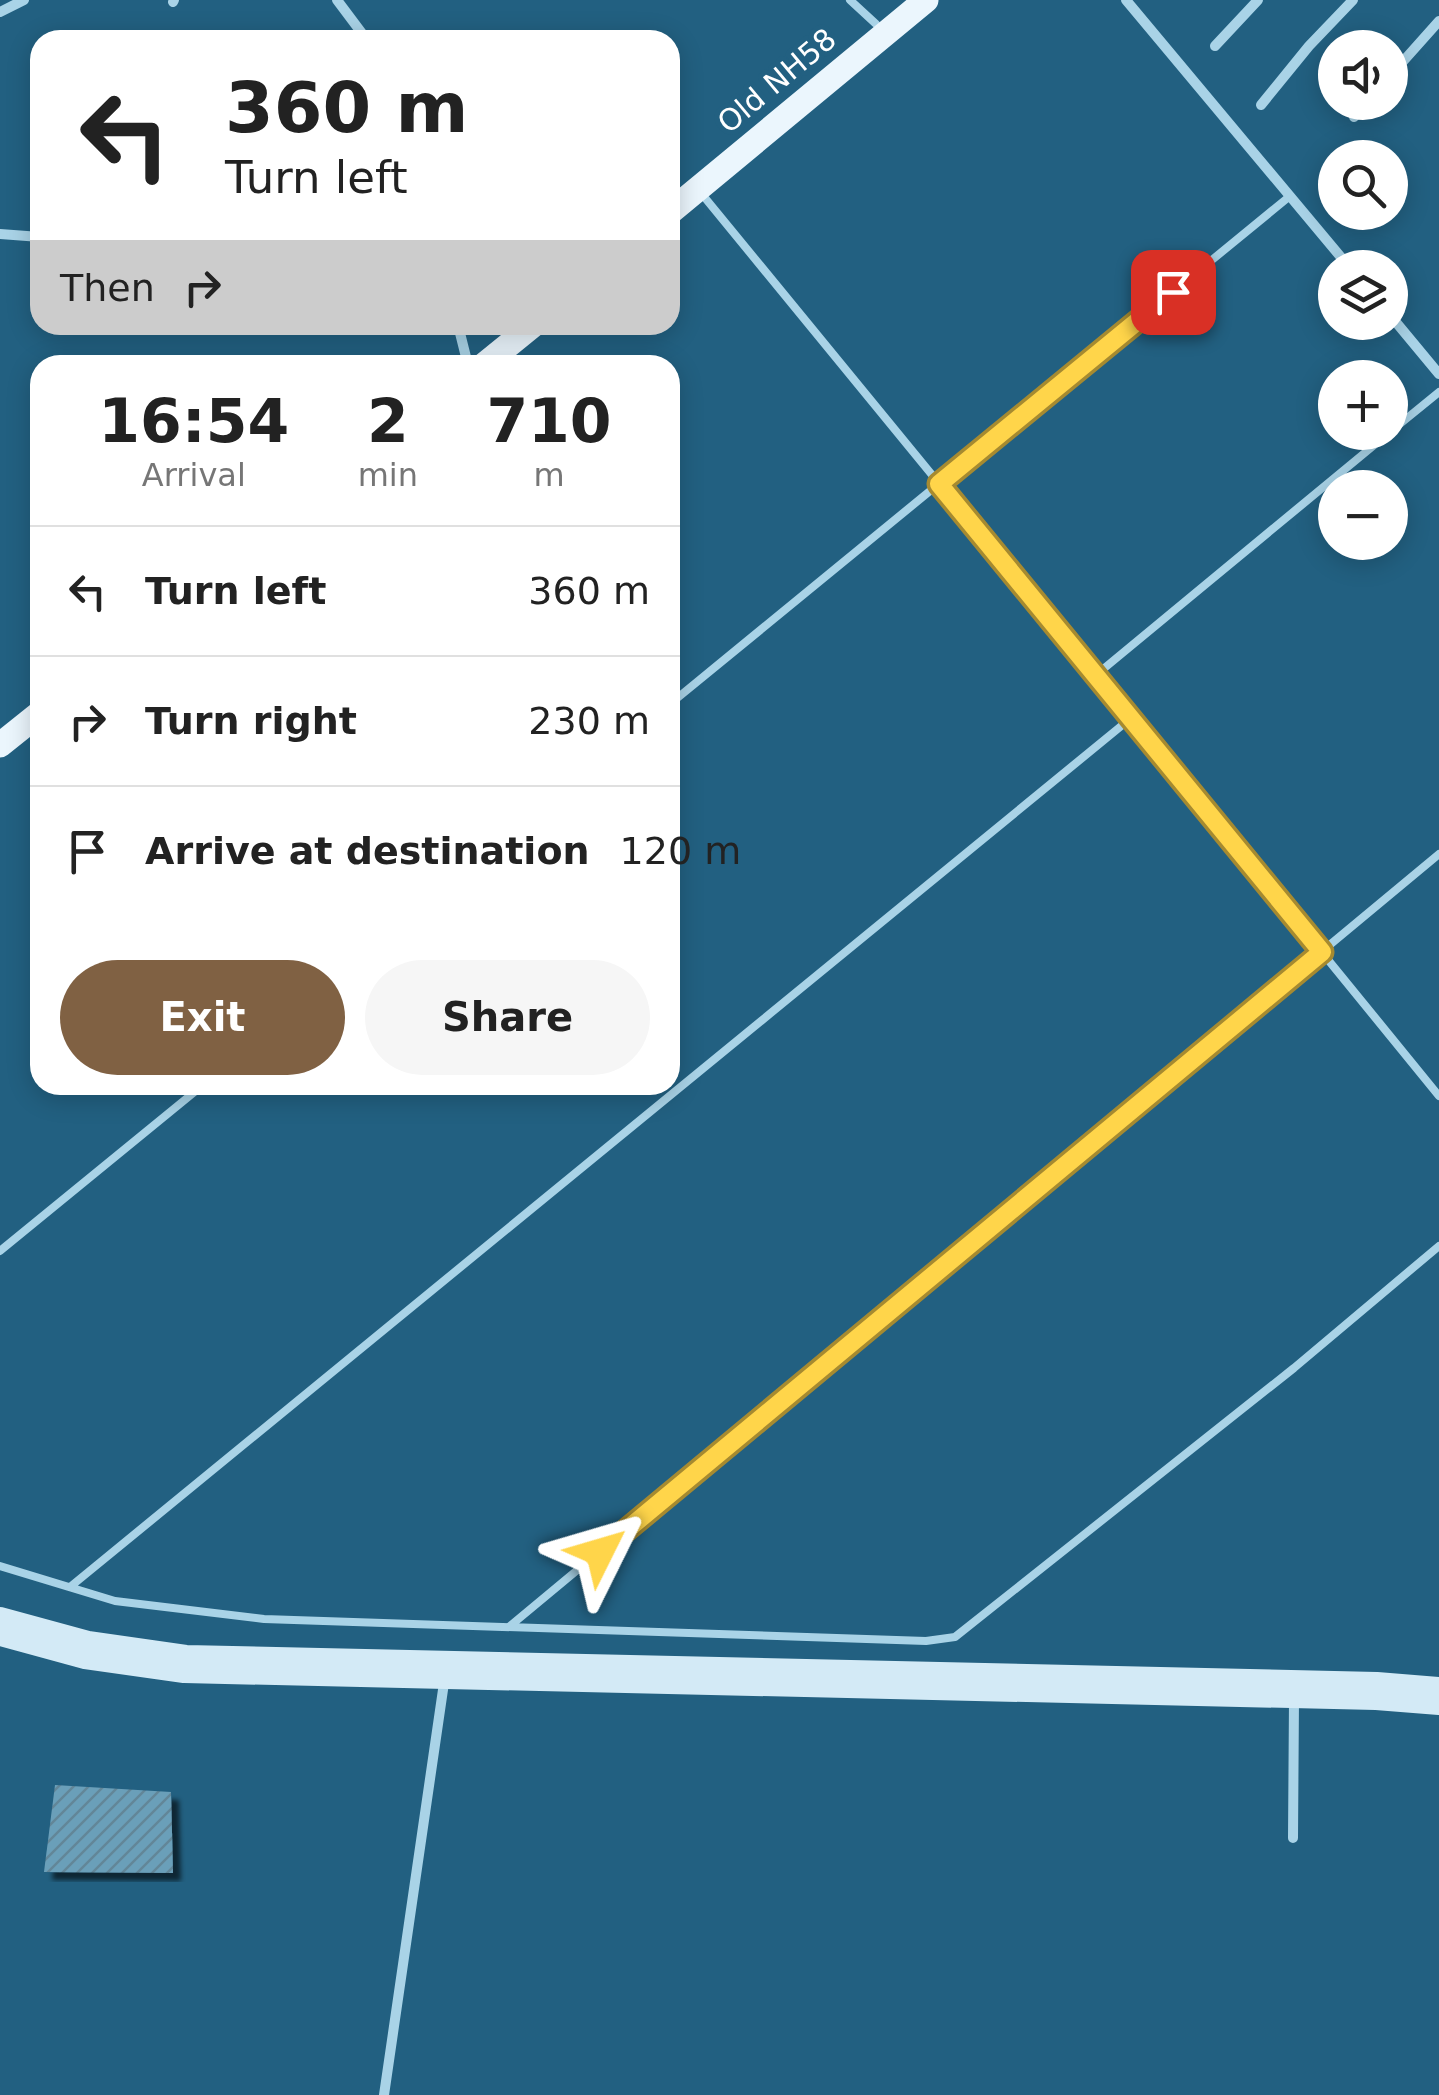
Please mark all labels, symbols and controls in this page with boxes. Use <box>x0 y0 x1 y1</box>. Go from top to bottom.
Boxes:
street label: Old NH58 <box>710 21 843 140</box>
map controls <box>1318 30 1408 560</box>
button: sound <box>1318 30 1408 120</box>
text: 360 m <box>225 67 468 149</box>
icon: left <box>60 70 190 200</box>
button: search <box>1318 140 1408 230</box>
text: Turn left <box>225 151 408 204</box>
pin <box>1131 250 1216 335</box>
button: layers <box>1318 250 1408 340</box>
icon: right <box>175 260 230 315</box>
icon: arrive <box>1146 265 1201 320</box>
text: Then <box>60 266 155 310</box>
button: + <box>1318 360 1408 450</box>
text: 16:54 <box>98 386 289 456</box>
text: 2 <box>367 386 409 456</box>
text: 710 <box>486 386 612 456</box>
text: Arrival <box>142 456 246 494</box>
text: min <box>358 456 418 494</box>
text: m <box>533 456 565 494</box>
button: − <box>1318 470 1408 560</box>
icon: left <box>60 564 115 619</box>
text: Turn left <box>145 569 326 613</box>
text: 360 m <box>528 569 650 613</box>
icon: right <box>60 694 115 749</box>
text: Turn right <box>145 699 357 743</box>
text: 230 m <box>528 699 650 743</box>
icon: arrive <box>60 824 115 879</box>
text: Arrive at destination <box>145 829 590 873</box>
text: 120 m <box>620 829 741 873</box>
button: Exit <box>60 960 345 1075</box>
button: Share <box>365 960 650 1075</box>
position arrow <box>548 1500 652 1604</box>

